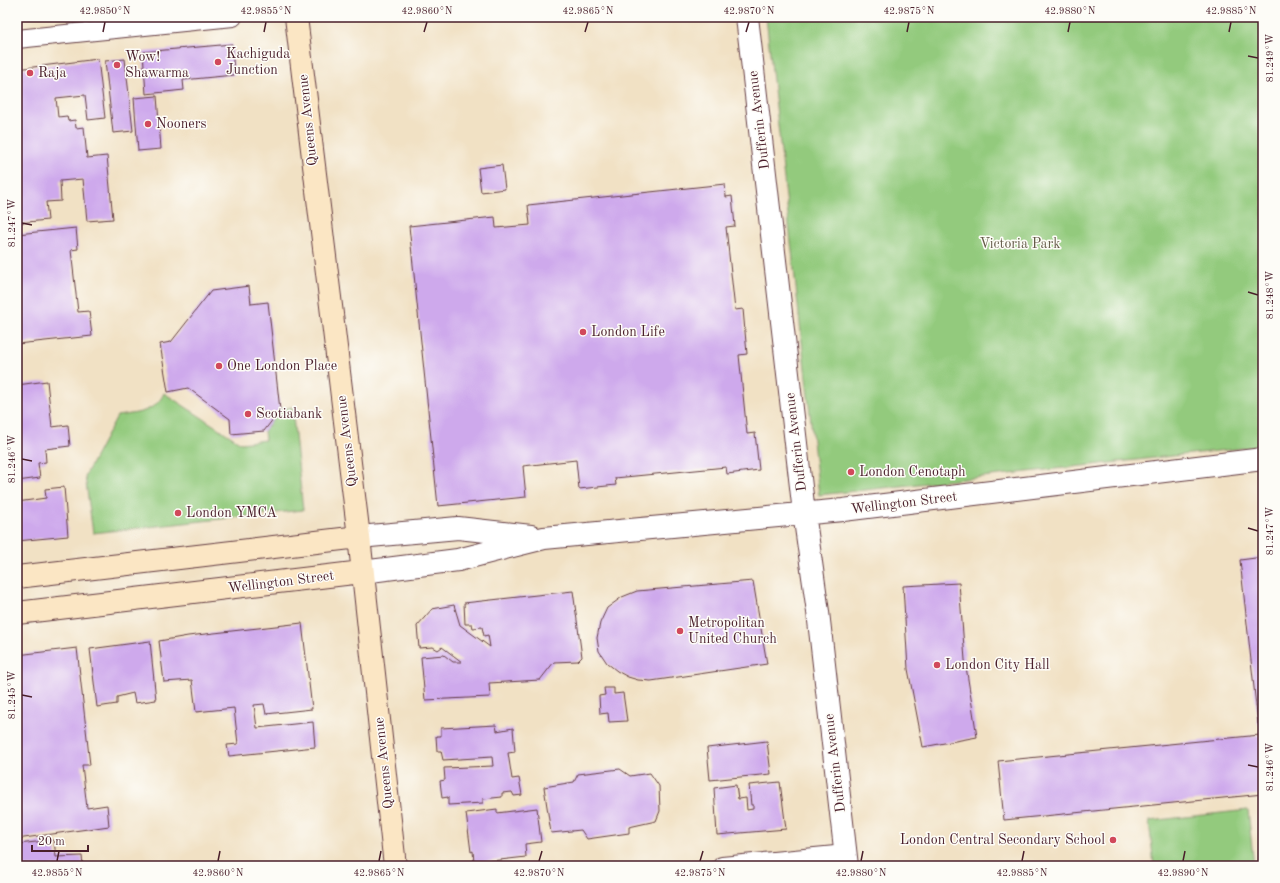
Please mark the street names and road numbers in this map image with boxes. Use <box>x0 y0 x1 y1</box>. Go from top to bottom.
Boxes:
street label: Dufferin Avenue <box>746 70 772 170</box>
street label: Queens Avenue <box>296 73 320 167</box>
street label: Dufferin Avenue <box>783 392 809 492</box>
street label: Queens Avenue <box>334 394 360 488</box>
street label: Wellington Street <box>850 490 958 516</box>
street label: Wellington Street <box>227 569 335 595</box>
street label: Dufferin Avenue <box>822 713 848 813</box>
street label: Queens Avenue <box>372 716 396 810</box>

